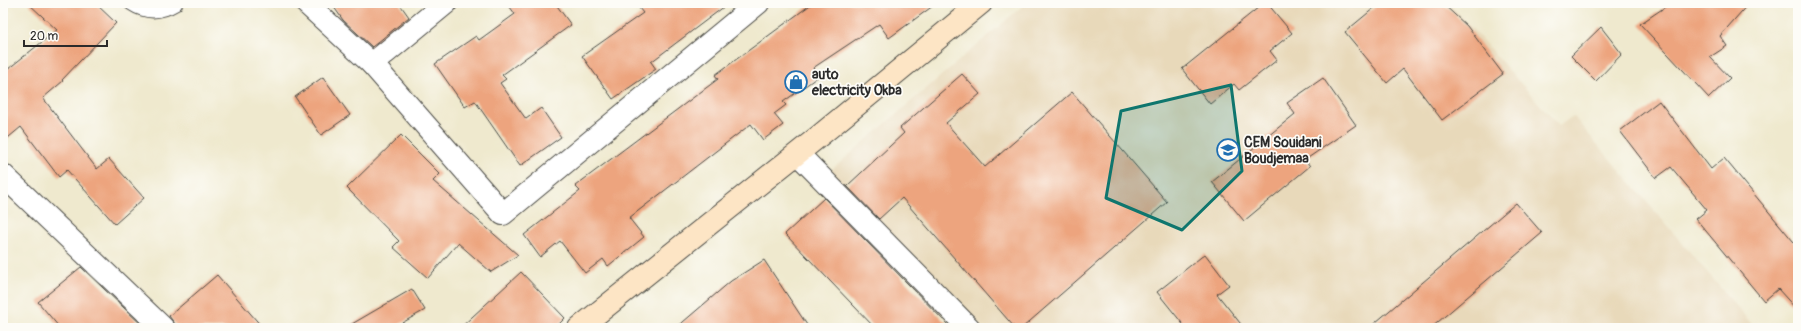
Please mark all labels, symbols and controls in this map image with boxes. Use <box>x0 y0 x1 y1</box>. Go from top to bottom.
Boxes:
scale bar <box>24 22 107 48</box>
text: 20 m <box>30 29 59 44</box>
place label: auto electricity Okba <box>811 66 902 99</box>
shop icon: auto electricity Okba <box>783 69 809 95</box>
place label: CEM Souidani Boudjemaa <box>1244 134 1322 167</box>
school or university icon: CEM Souidani Boudjemaa <box>1215 137 1241 163</box>

